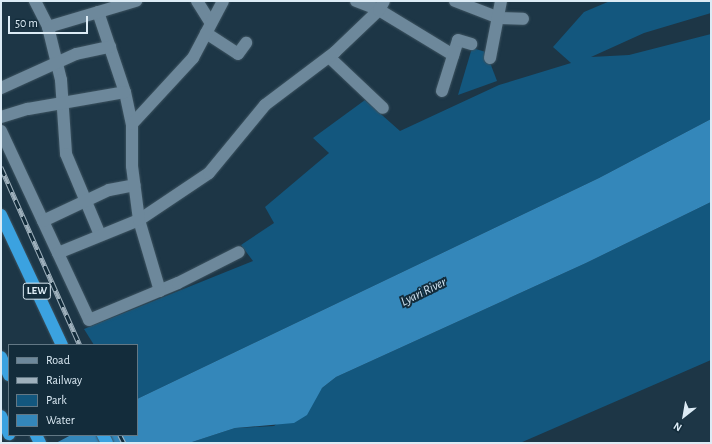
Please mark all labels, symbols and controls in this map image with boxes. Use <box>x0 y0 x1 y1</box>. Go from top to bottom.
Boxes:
scale bar <box>10 8 90 34</box>
text: 50 m <box>15 17 38 29</box>
water label: Lyari River <box>399 275 449 311</box>
road number: LEW <box>22 282 52 300</box>
legend <box>8 344 138 436</box>
text: Road <box>46 354 70 366</box>
text: Railway <box>46 374 82 386</box>
text: Park <box>46 394 67 406</box>
north arrow <box>664 396 704 436</box>
text: Water <box>46 414 75 426</box>
text: N <box>671 420 684 433</box>

